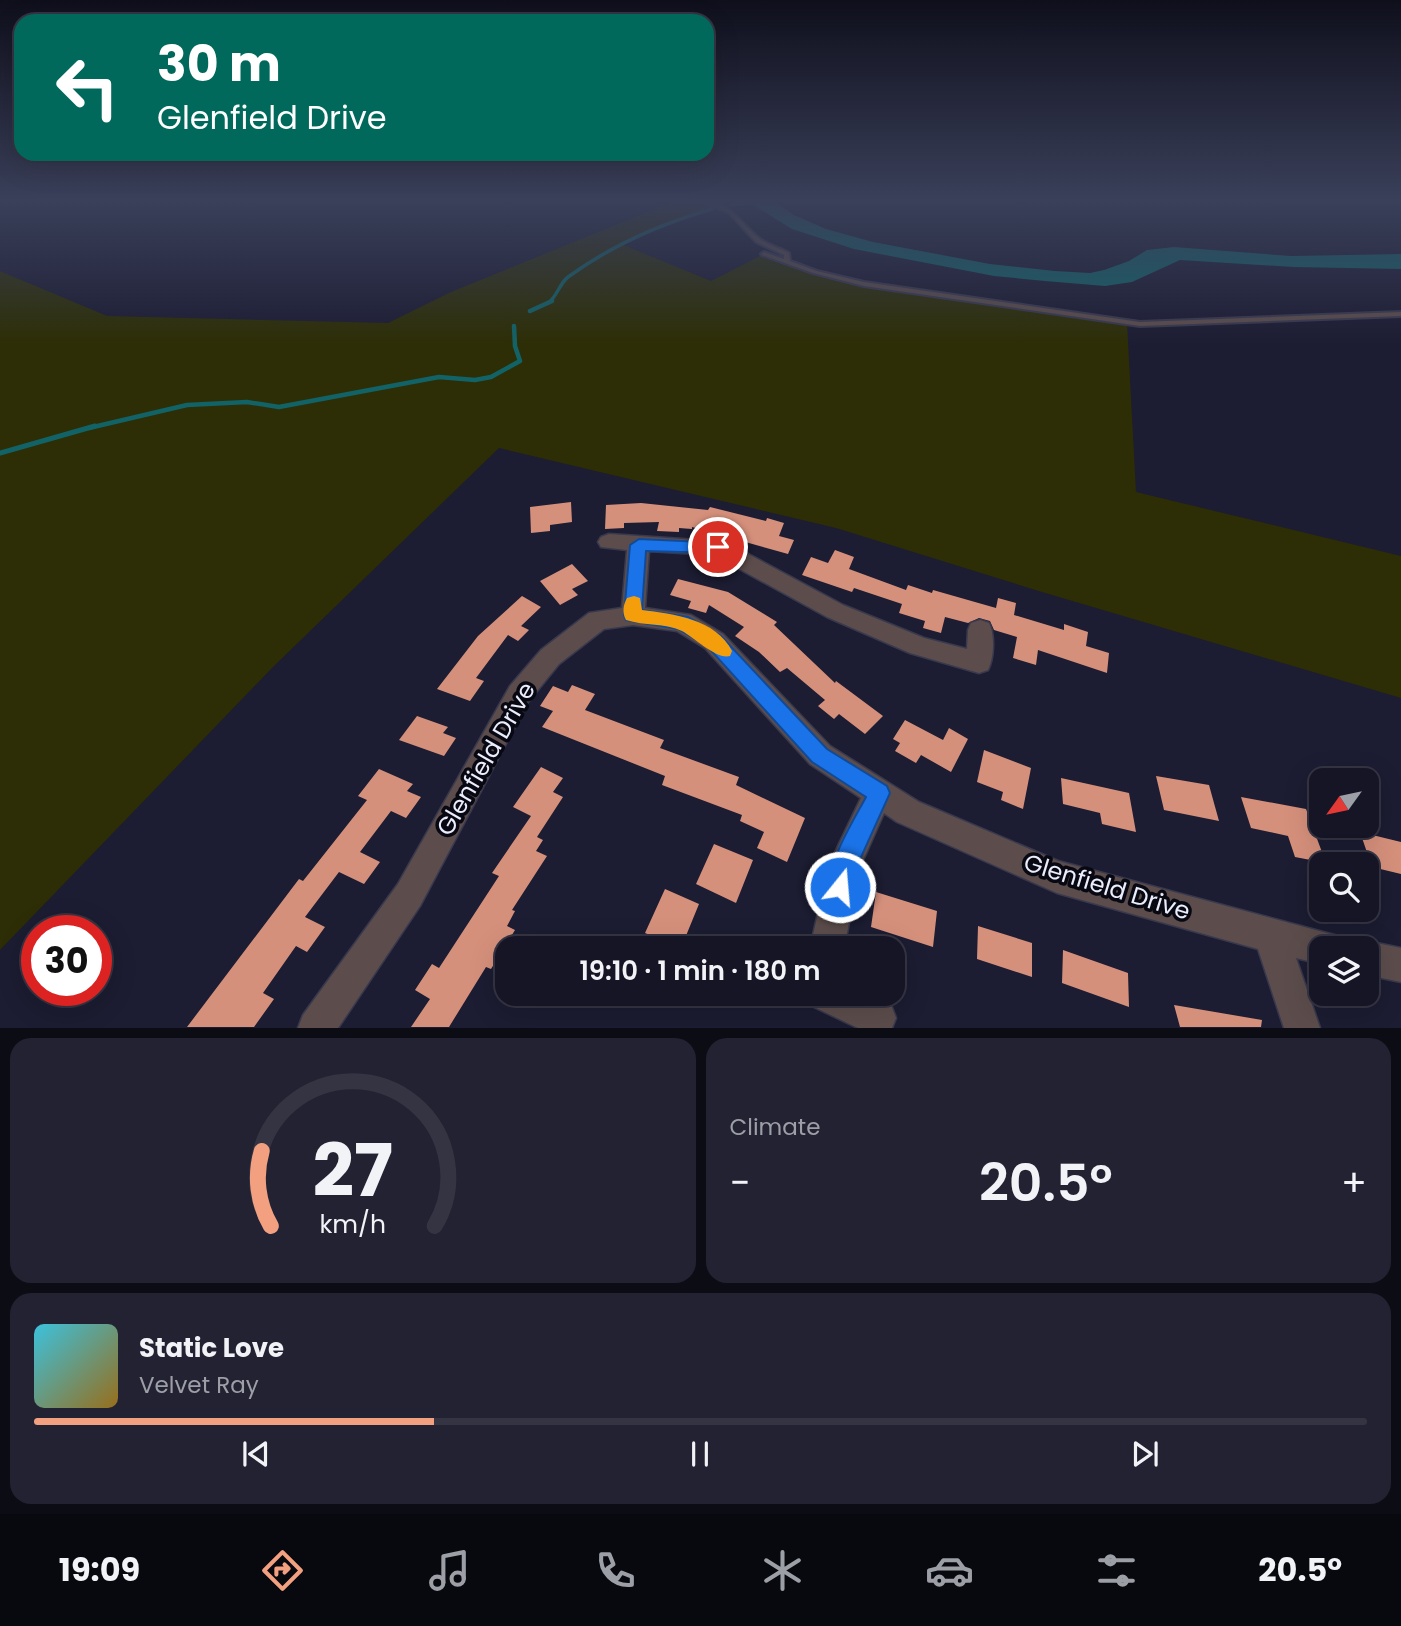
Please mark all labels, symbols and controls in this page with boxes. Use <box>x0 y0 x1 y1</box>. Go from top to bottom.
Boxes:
text: 30 m <box>157 30 281 98</box>
icon: left <box>42 42 133 133</box>
text: Glenfield Drive <box>157 95 387 140</box>
pin <box>688 517 748 577</box>
icon: arrive <box>699 528 737 566</box>
street label: Glenfield Drive <box>428 676 543 842</box>
north arrow <box>1309 768 1379 838</box>
map controls <box>1309 768 1379 1006</box>
street label: Glenfield Drive <box>1020 846 1194 927</box>
position arrow <box>803 850 877 924</box>
button: search <box>1309 852 1379 922</box>
speed limit sign: 30 <box>21 915 112 1006</box>
button: layers <box>1309 936 1379 1006</box>
text: 19:10 · 1 min · 180 m <box>579 953 821 989</box>
text: Climate <box>730 1111 820 1143</box>
text: 27 <box>312 1121 393 1222</box>
text: 20.5° <box>979 1146 1113 1219</box>
text: − <box>730 1156 750 1209</box>
text: + <box>1341 1156 1367 1209</box>
text: km/h <box>319 1207 386 1242</box>
text: Static Love <box>139 1330 284 1366</box>
text: Velvet Ray <box>139 1369 259 1401</box>
icon: previous <box>237 1435 275 1473</box>
icon: pause <box>681 1435 719 1473</box>
icon: next <box>1126 1435 1164 1473</box>
icon: directions <box>258 1546 307 1595</box>
icon: music <box>425 1546 474 1595</box>
icon: phone <box>591 1546 640 1595</box>
icon: climate <box>758 1546 807 1595</box>
icon: car <box>925 1546 974 1595</box>
icon: filters <box>1092 1546 1141 1595</box>
text: 19:09 <box>59 1547 140 1592</box>
text: 20.5° <box>1258 1547 1342 1592</box>

